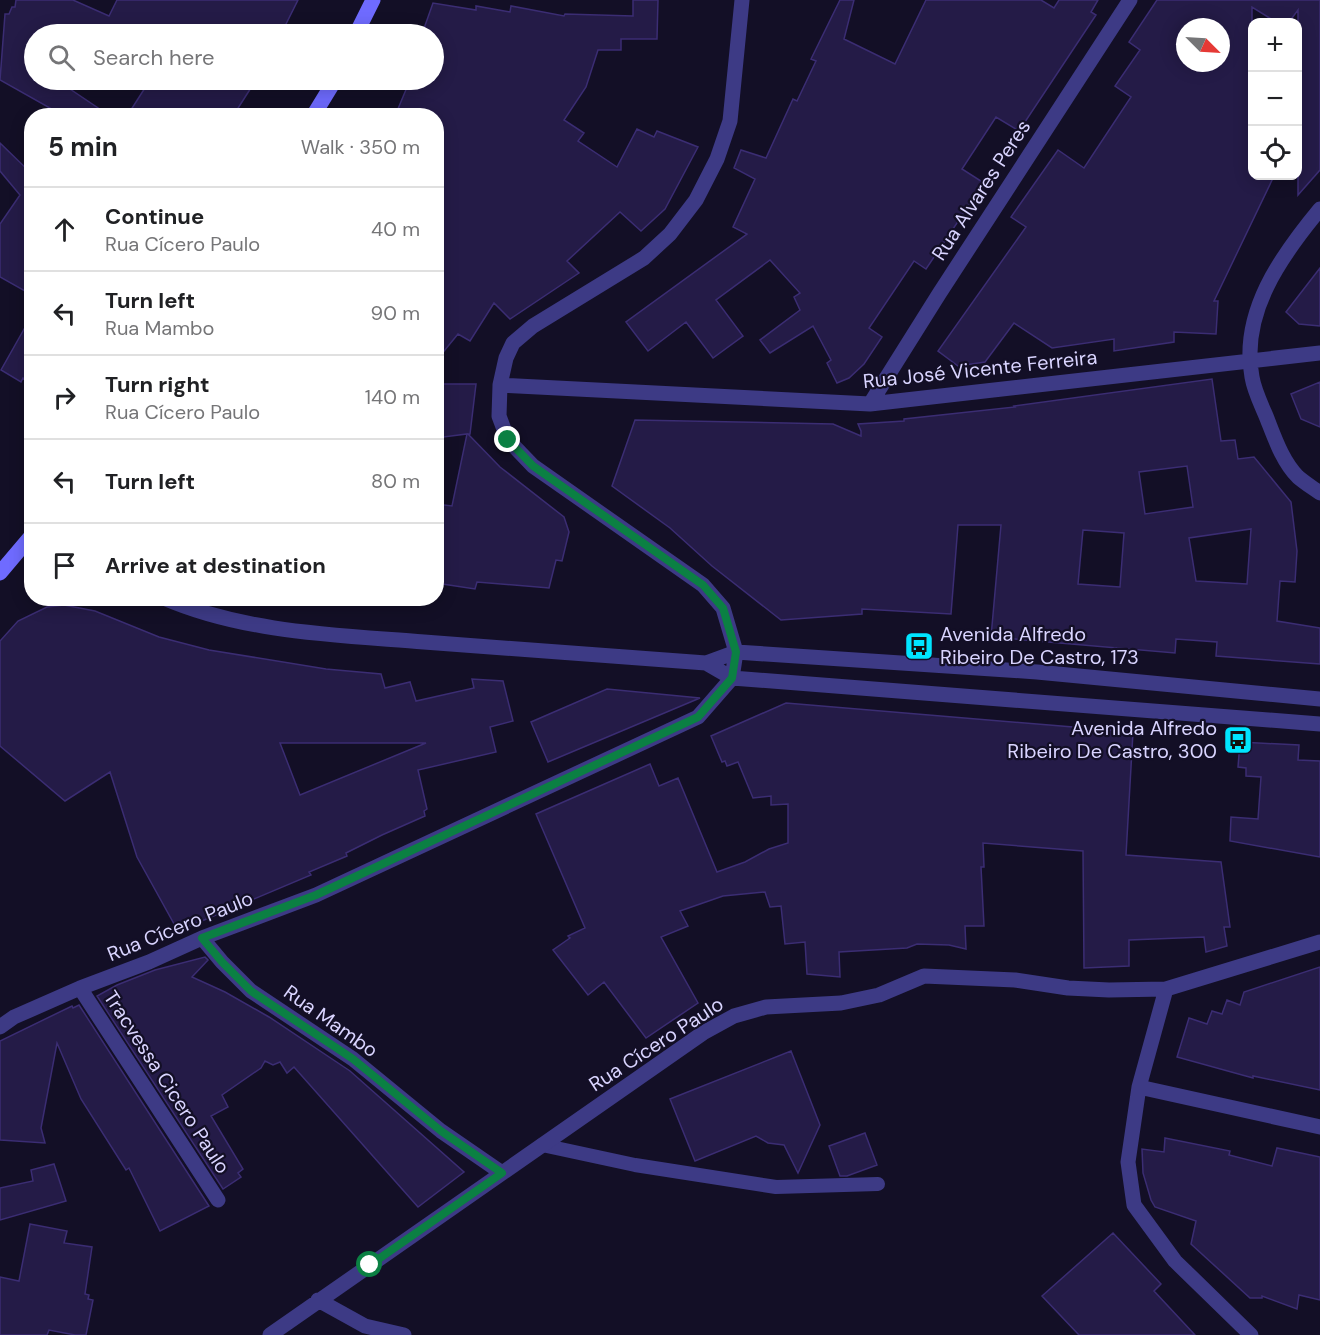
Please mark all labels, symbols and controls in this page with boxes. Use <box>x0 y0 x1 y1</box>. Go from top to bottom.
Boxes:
north arrow <box>1176 18 1230 72</box>
map controls <box>1248 18 1302 180</box>
button: + <box>1248 18 1302 72</box>
search box <box>24 24 444 90</box>
icon: search <box>45 41 78 74</box>
text: Search here <box>93 43 214 72</box>
button: − <box>1248 72 1302 126</box>
street label: Rua Alvares Peres <box>926 115 1036 265</box>
button: locate <box>1248 126 1302 180</box>
text: 5 min <box>48 130 118 164</box>
text: Walk · 350 m <box>301 134 420 160</box>
text: Continue <box>105 202 204 231</box>
icon: ahead <box>48 213 81 246</box>
text: 40 m <box>371 216 420 242</box>
text: Rua Cícero Paulo <box>105 231 260 257</box>
text: Turn left <box>105 286 195 315</box>
icon: left <box>48 297 81 330</box>
text: 90 m <box>371 300 420 326</box>
text: Rua Mambo <box>105 315 214 341</box>
street label: Rua José Vicente Ferreira <box>862 344 1098 394</box>
text: Turn right <box>105 370 210 399</box>
icon: right <box>48 381 81 414</box>
text: 140 m <box>365 384 420 410</box>
text: Rua Cícero Paulo <box>105 399 260 425</box>
route end <box>494 426 520 452</box>
icon: left <box>48 465 81 498</box>
text: Turn left <box>105 467 195 496</box>
text: 80 m <box>371 468 420 494</box>
icon: arrive <box>48 549 81 582</box>
text: Arrive at destination <box>105 551 326 580</box>
place label: Avenida Alfredo Ribeiro De Castro, 173 <box>940 621 1139 670</box>
bus stop icon: Avenida Alfredo Ribeiro De Castro, 173 <box>903 630 935 662</box>
place label: Avenida Alfredo Ribeiro De Castro, 300 <box>1007 715 1217 764</box>
bus stop icon: Avenida Alfredo Ribeiro De Castro, 300 <box>1222 724 1254 756</box>
street label: Rua Cícero Paulo <box>103 885 257 967</box>
street label: Rua Mambo <box>279 979 383 1063</box>
street label: Tracvessa Cicero Paulo <box>98 986 236 1178</box>
street label: Rua Cícero Paulo <box>584 991 728 1097</box>
route start <box>356 1251 382 1277</box>

